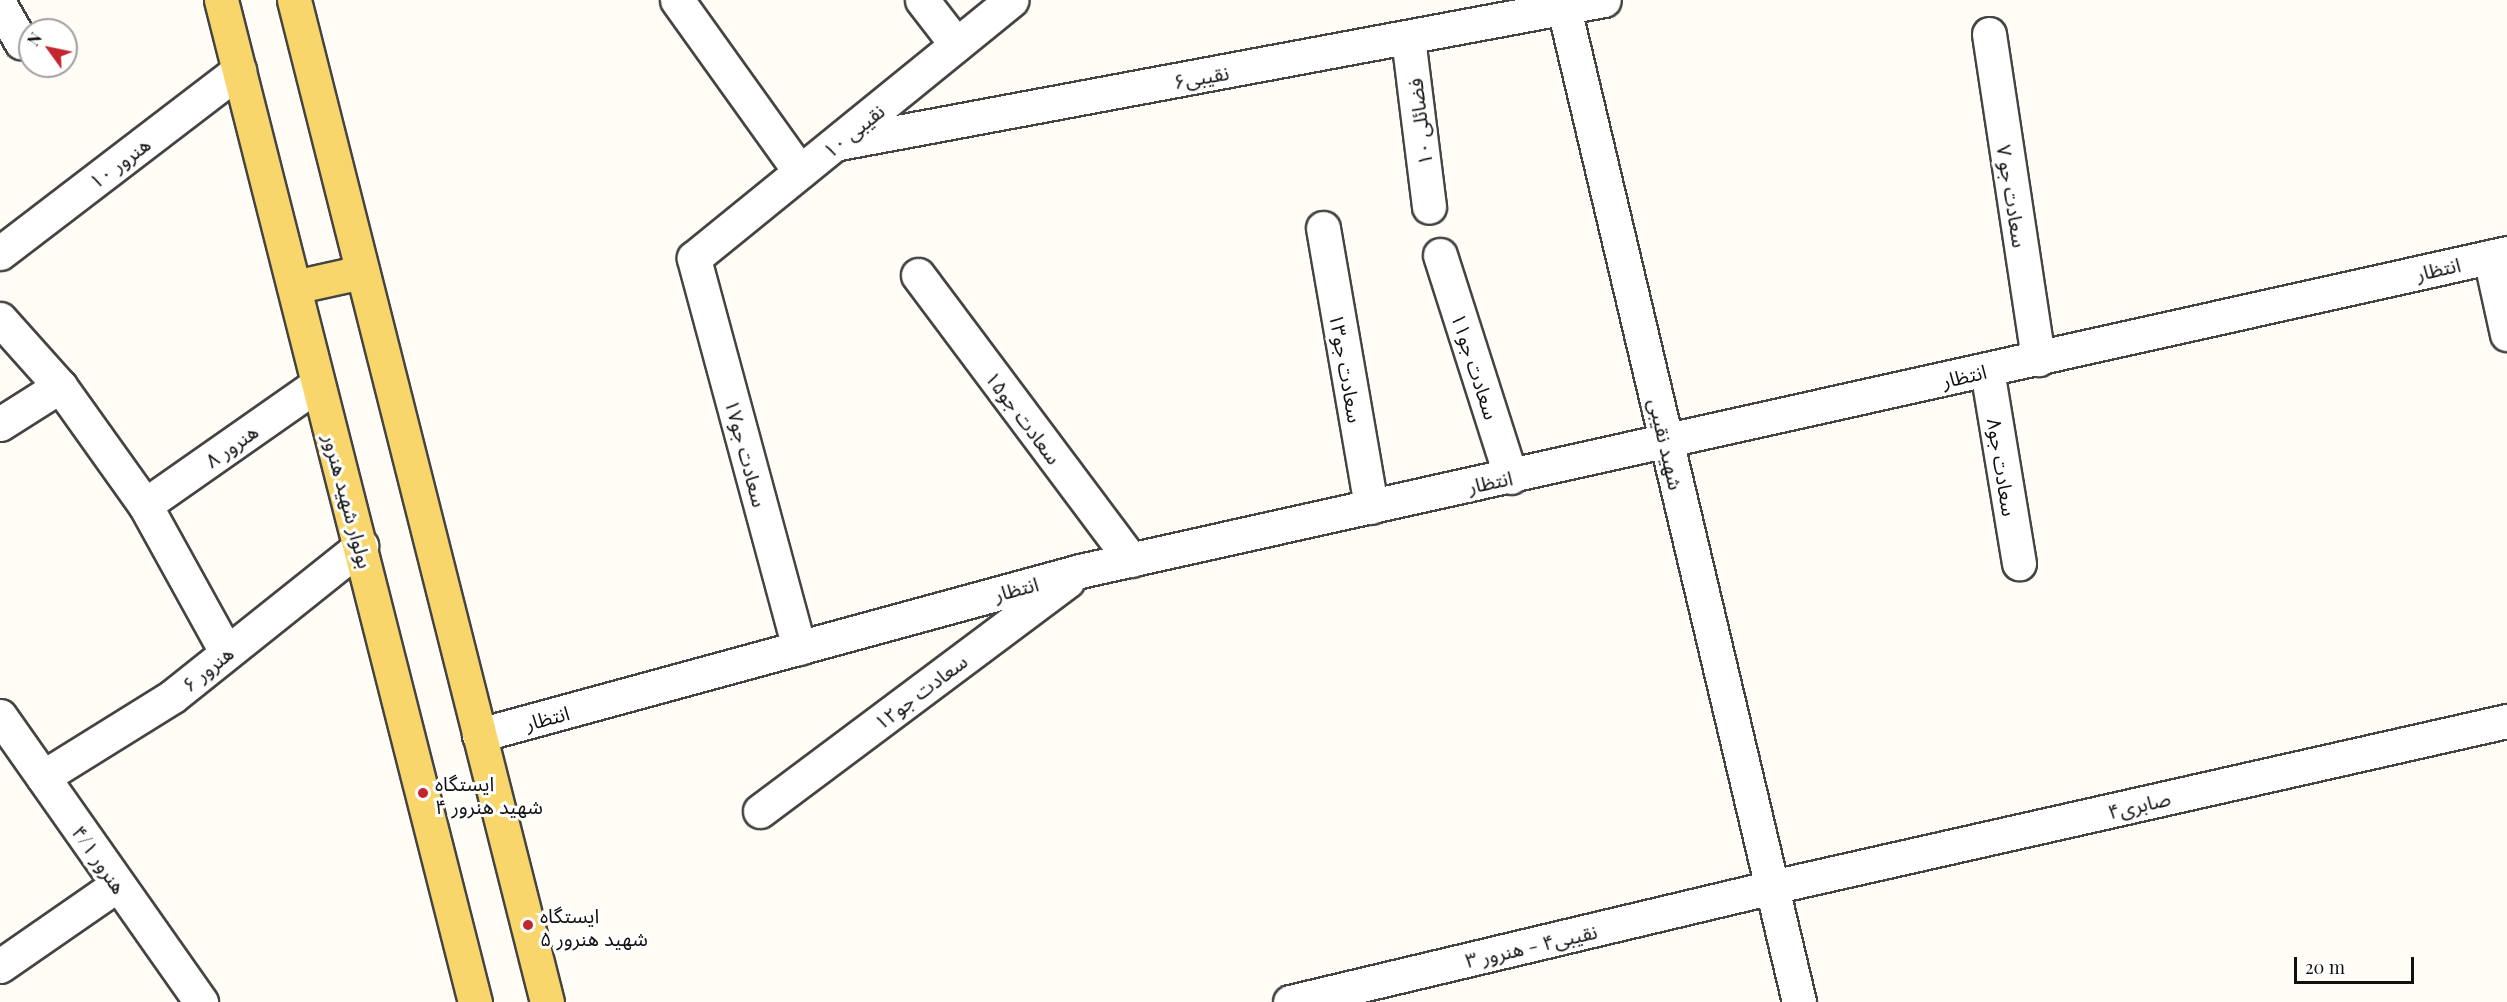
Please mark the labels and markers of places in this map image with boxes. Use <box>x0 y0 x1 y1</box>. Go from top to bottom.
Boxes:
place label: ایستگاه شهید هنرور ۴ <box>435 770 543 817</box>
marker: ایستگاه شهید هنرور ۴ <box>416 786 430 800</box>
place label: ایستگاه شهید هنرور ۵ <box>540 902 648 949</box>
marker: ایستگاه شهید هنرور ۵ <box>521 918 535 932</box>

